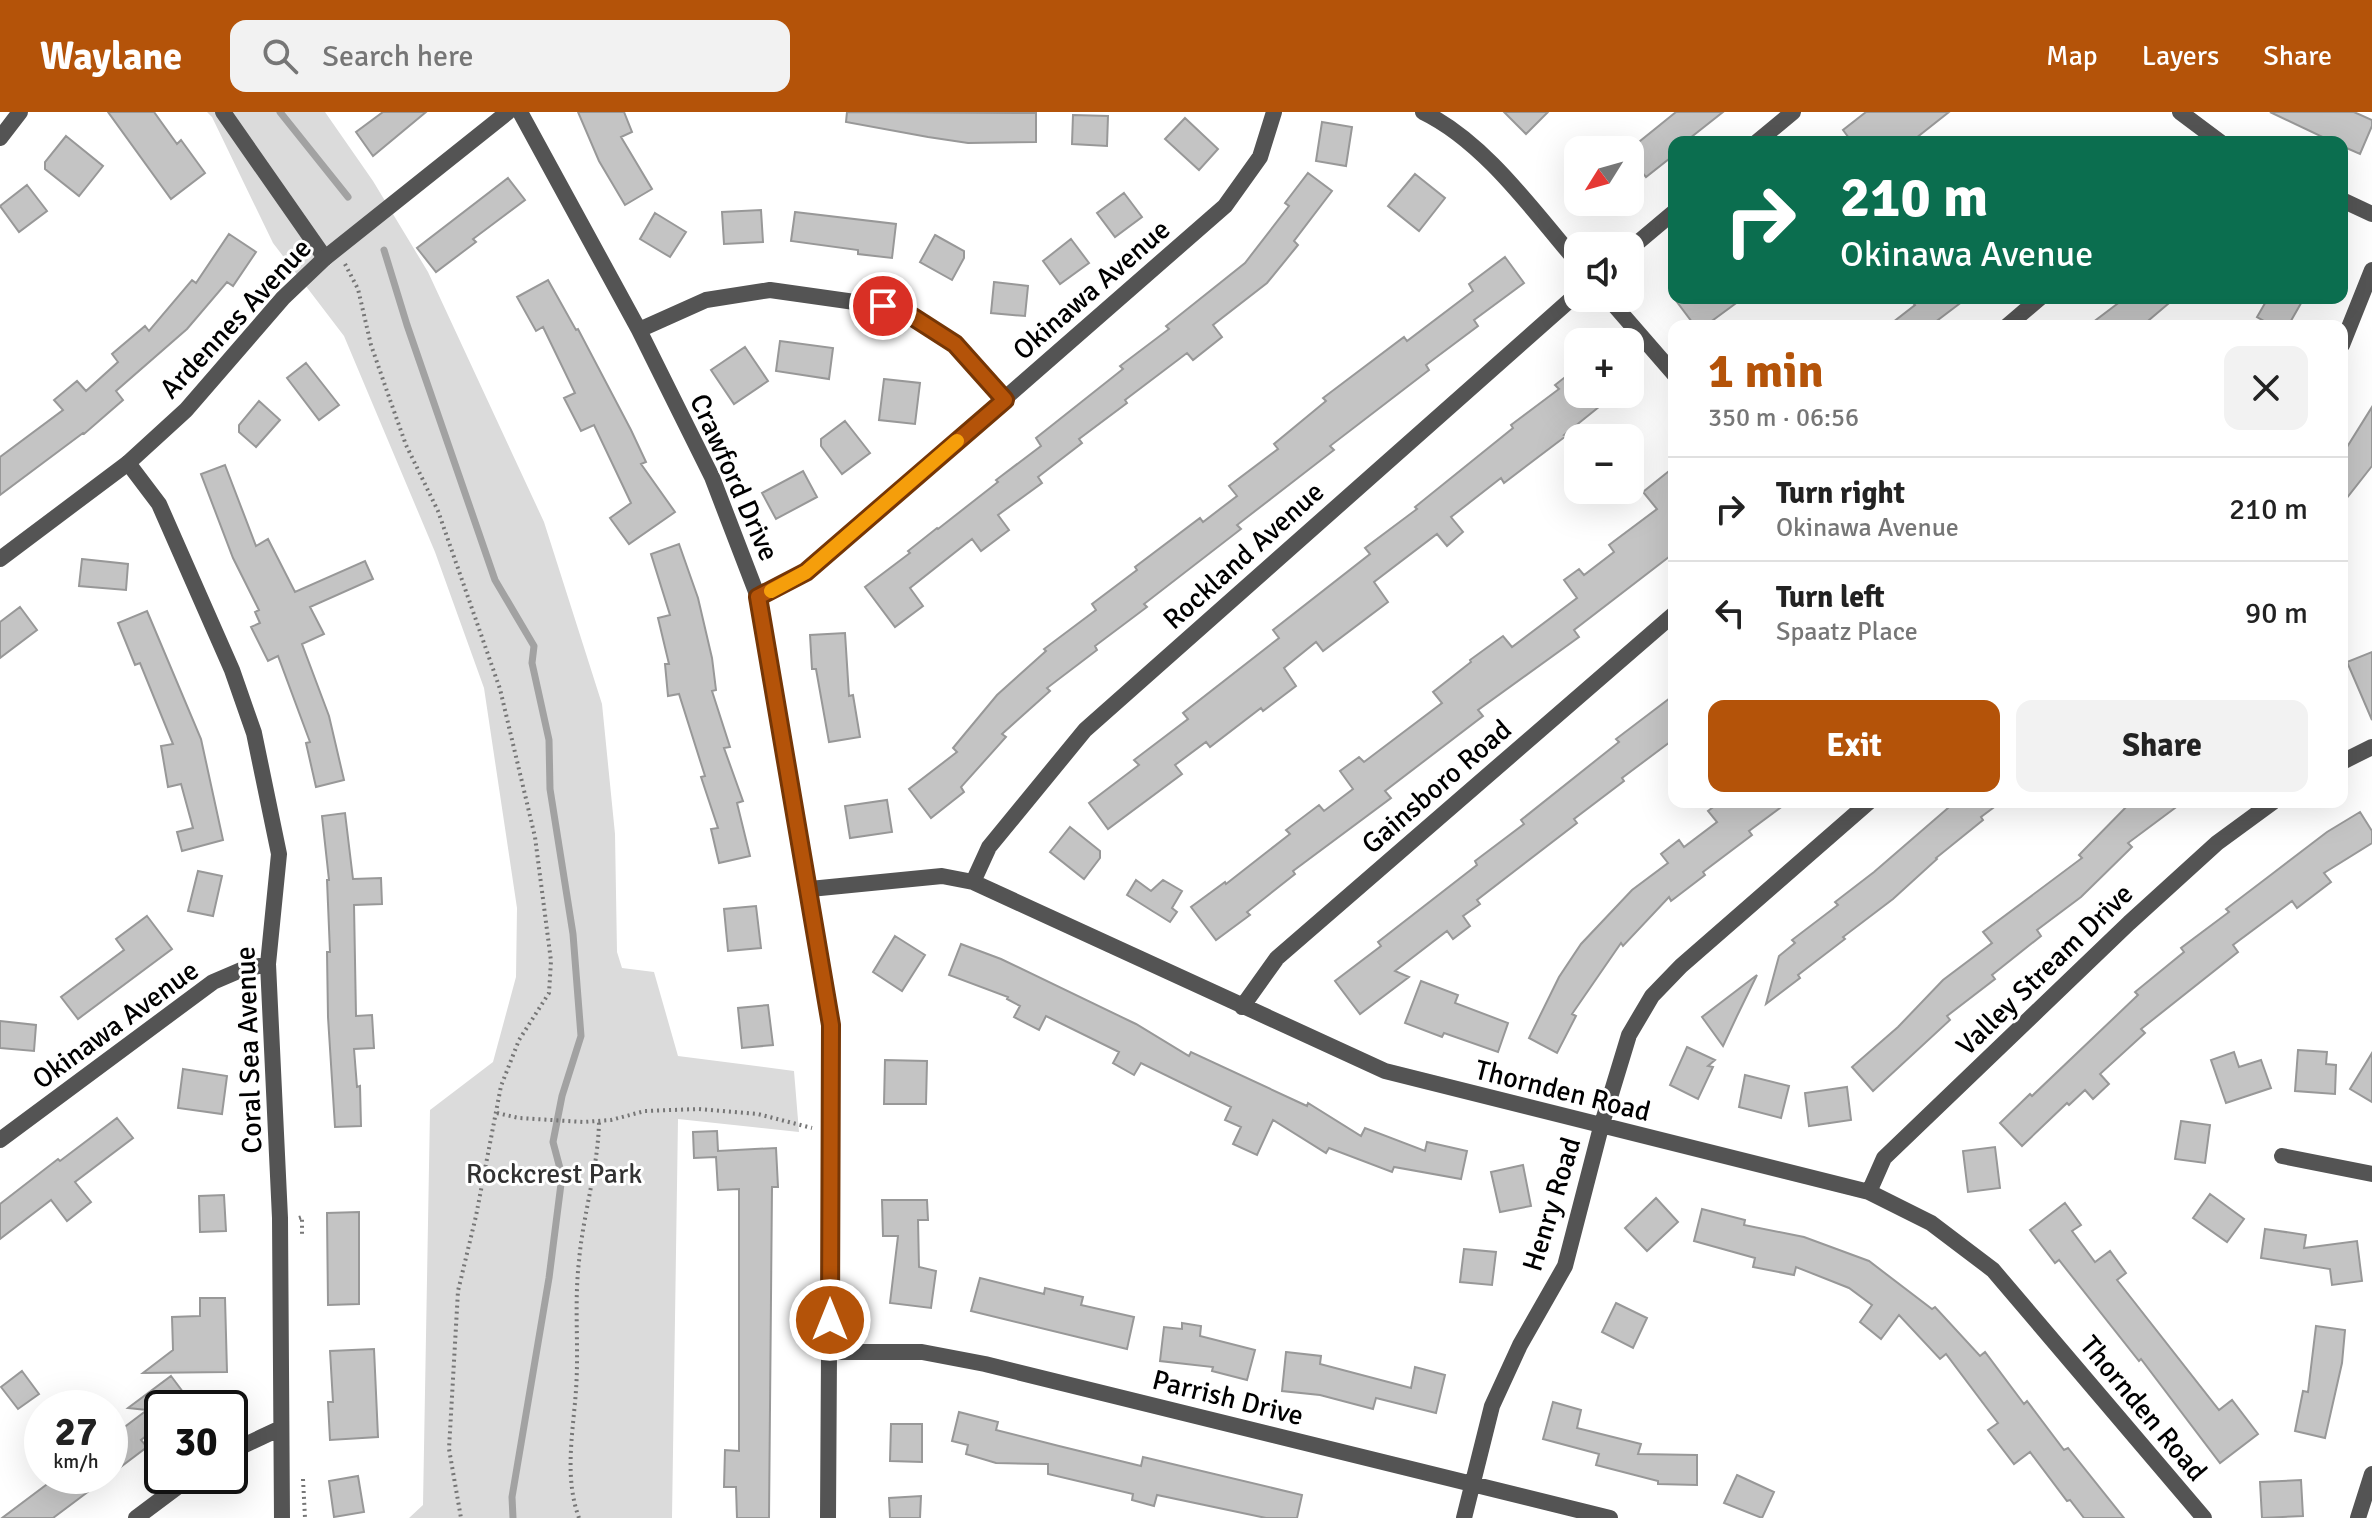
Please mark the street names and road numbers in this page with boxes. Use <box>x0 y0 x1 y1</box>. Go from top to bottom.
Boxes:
street label: Okinawa Avenue <box>1006 212 1177 367</box>
street label: Ardennes Avenue <box>153 232 319 406</box>
street label: Crawford Drive <box>682 389 786 566</box>
street label: Rockland Avenue <box>1156 475 1331 637</box>
street label: Gainsboro Road <box>1355 713 1518 861</box>
street label: Valley Stream Drive <box>1949 877 2140 1063</box>
street label: Coral Sea Avenue <box>228 946 270 1154</box>
street label: Okinawa Avenue <box>26 953 205 1096</box>
street label: Thornden Road <box>1472 1053 1654 1129</box>
street label: Henry Road <box>1515 1133 1588 1275</box>
street label: Thornden Road <box>2073 1329 2214 1488</box>
street label: Parrish Drive <box>1149 1363 1307 1433</box>

